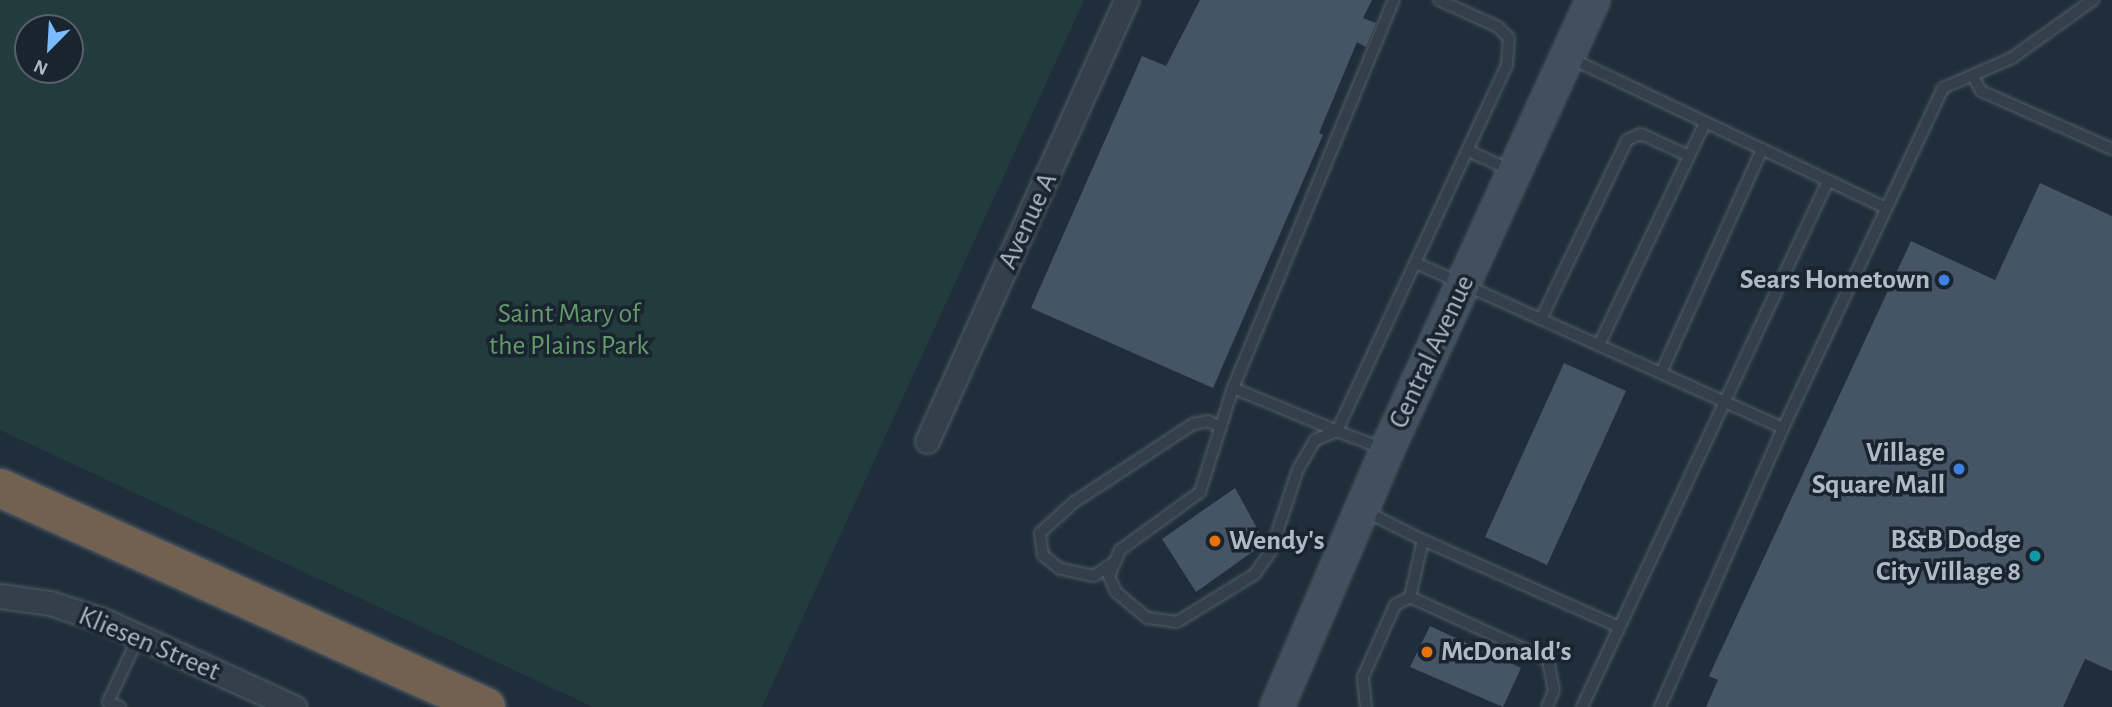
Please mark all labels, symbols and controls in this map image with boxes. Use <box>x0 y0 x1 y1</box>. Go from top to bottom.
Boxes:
north arrow <box>14 14 84 84</box>
text: N <box>31 55 51 78</box>
street label: Avenue A <box>991 167 1065 275</box>
place label: Sears Hometown <box>1740 263 1930 297</box>
street label: Central Avenue <box>1382 270 1482 434</box>
marker: Sears Hometown <box>1936 272 1952 288</box>
park label: Saint Mary of the Plains Park <box>489 297 649 363</box>
place label: Village Square Mall <box>1812 436 1945 502</box>
marker: Village Square Mall <box>1951 461 1967 477</box>
place label: B&B Dodge City Village 8 <box>1876 523 2021 589</box>
place label: Wendy's <box>1229 524 1325 558</box>
marker: Wendy's <box>1207 533 1223 549</box>
marker: B&B Dodge City Village 8 <box>2027 548 2043 564</box>
street label: Kliesen Street <box>73 599 225 689</box>
place label: McDonald's <box>1441 635 1571 669</box>
marker: McDonald's <box>1419 644 1435 660</box>

